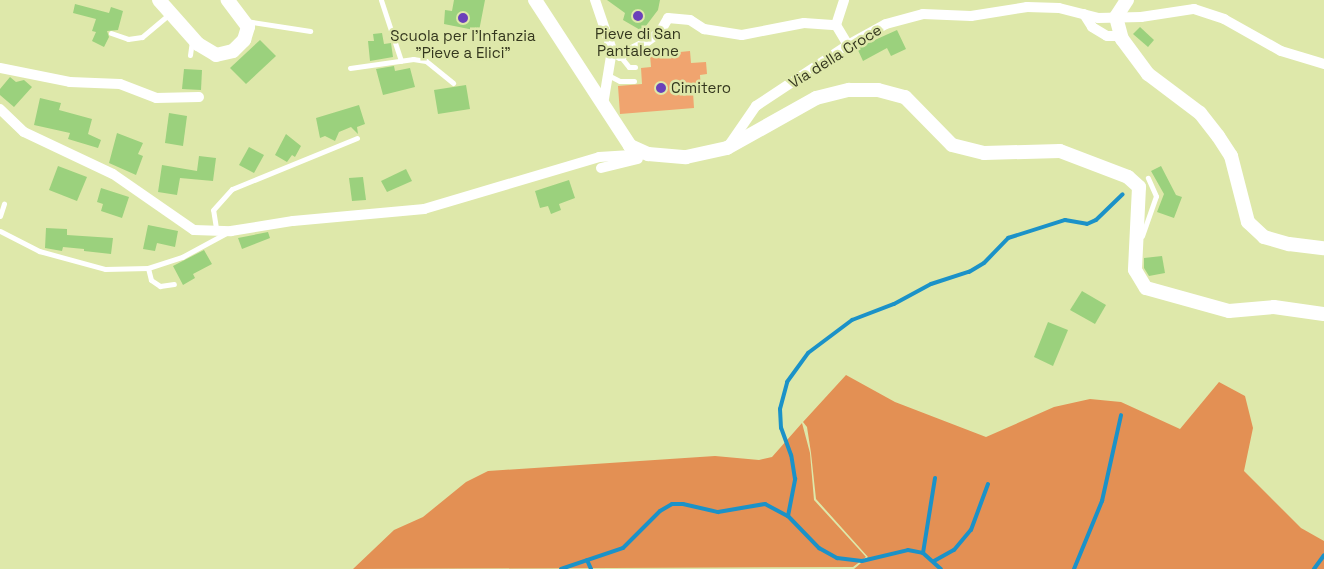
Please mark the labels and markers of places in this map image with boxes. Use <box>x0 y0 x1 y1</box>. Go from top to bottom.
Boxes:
marker: Pieve di San Pantaleone <box>632 10 644 22</box>
marker: Scuola per l'Infanzia "Pieve a Elici" <box>457 12 469 24</box>
place label: Pieve di San Pantaleone <box>595 24 681 59</box>
place label: Scuola per l'Infanzia "Pieve a Elici" <box>390 26 536 61</box>
place label: Cimitero <box>671 79 731 97</box>
marker: Cimitero <box>655 82 667 94</box>

